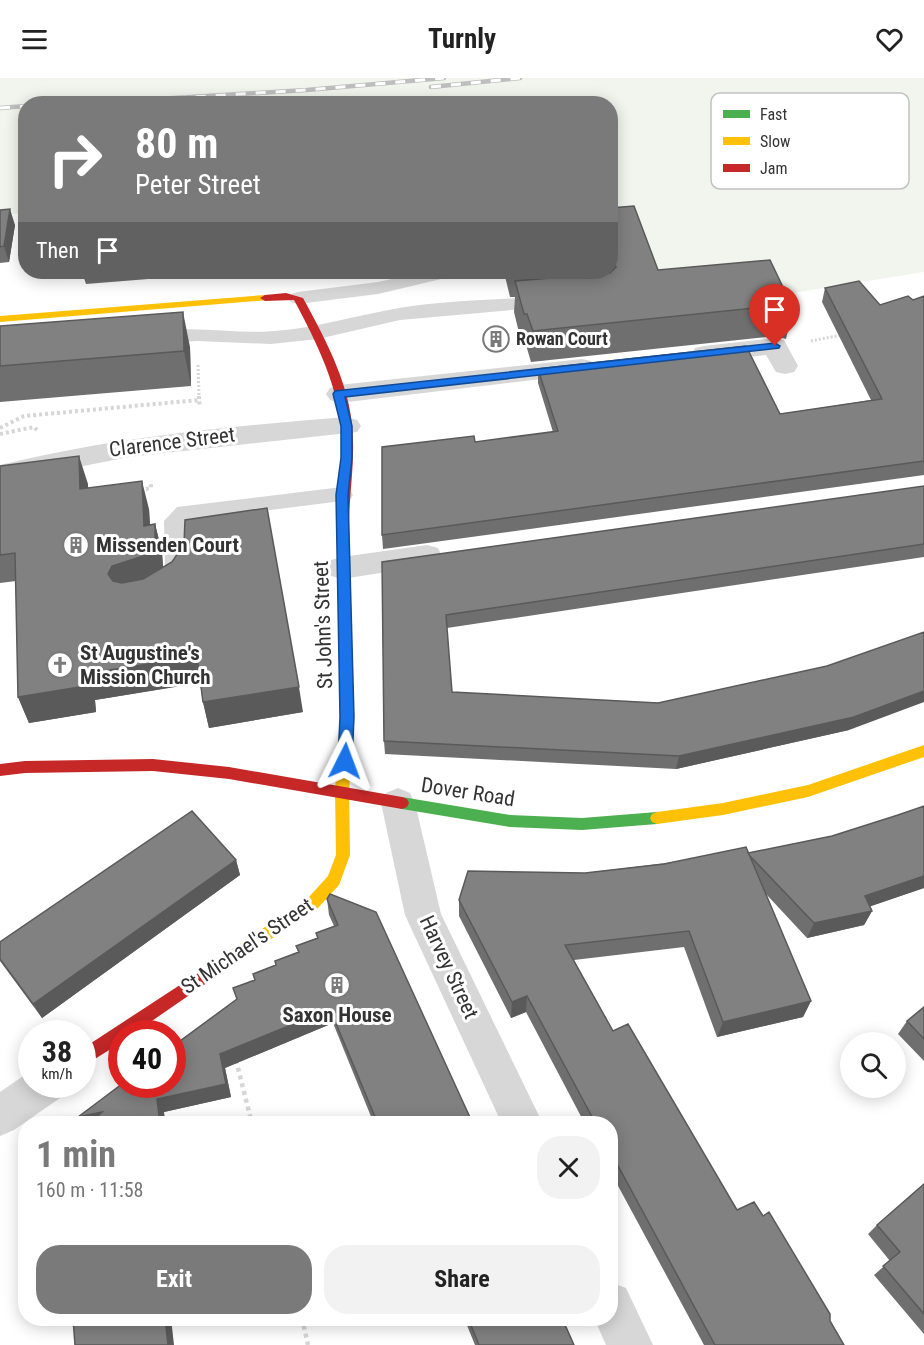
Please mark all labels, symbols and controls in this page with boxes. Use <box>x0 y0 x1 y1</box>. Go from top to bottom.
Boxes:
icon: menu <box>18 23 51 56</box>
text: Turnly <box>428 23 496 55</box>
icon: heart <box>873 23 906 56</box>
legend <box>711 93 909 189</box>
text: Fast <box>760 105 787 124</box>
text: 80 m <box>135 119 218 168</box>
icon: right <box>36 120 114 198</box>
text: Slow <box>760 132 790 151</box>
text: Jam <box>760 159 787 178</box>
text: Peter Street <box>135 169 261 201</box>
icon: arrive <box>91 234 124 267</box>
text: Then <box>36 238 79 263</box>
pin <box>749 284 800 346</box>
icon: arrive <box>758 293 791 326</box>
building icon: Rowan Court <box>481 324 511 354</box>
place label: Rowan Court <box>516 328 608 349</box>
street label: Clarence Street <box>108 422 236 462</box>
building icon: Missenden Court <box>61 530 91 560</box>
place label: Missenden Court <box>96 533 239 557</box>
street label: St John's Street <box>309 560 337 690</box>
place label: St Augustine's Mission Church <box>80 641 211 689</box>
church icon: St Augustine's Mission Church <box>45 650 75 680</box>
position arrow <box>313 729 377 793</box>
street label: Dover Road <box>419 773 517 811</box>
street label: St Michael's Street <box>177 893 317 999</box>
street label: Harvey Street <box>415 912 483 1022</box>
building icon: Saxon House <box>322 970 352 1000</box>
place label: Saxon House <box>282 1003 392 1027</box>
speed limit sign: 40 <box>108 1020 186 1098</box>
map controls <box>840 1032 906 1098</box>
button: search <box>840 1032 906 1098</box>
text: 38 <box>42 1034 72 1069</box>
text: km/h <box>42 1065 72 1083</box>
text: 1 min <box>36 1134 116 1176</box>
button: close <box>537 1136 600 1199</box>
text: 160 m · 11:58 <box>36 1178 143 1202</box>
button: Exit <box>36 1245 312 1314</box>
button: Share <box>324 1245 600 1314</box>

